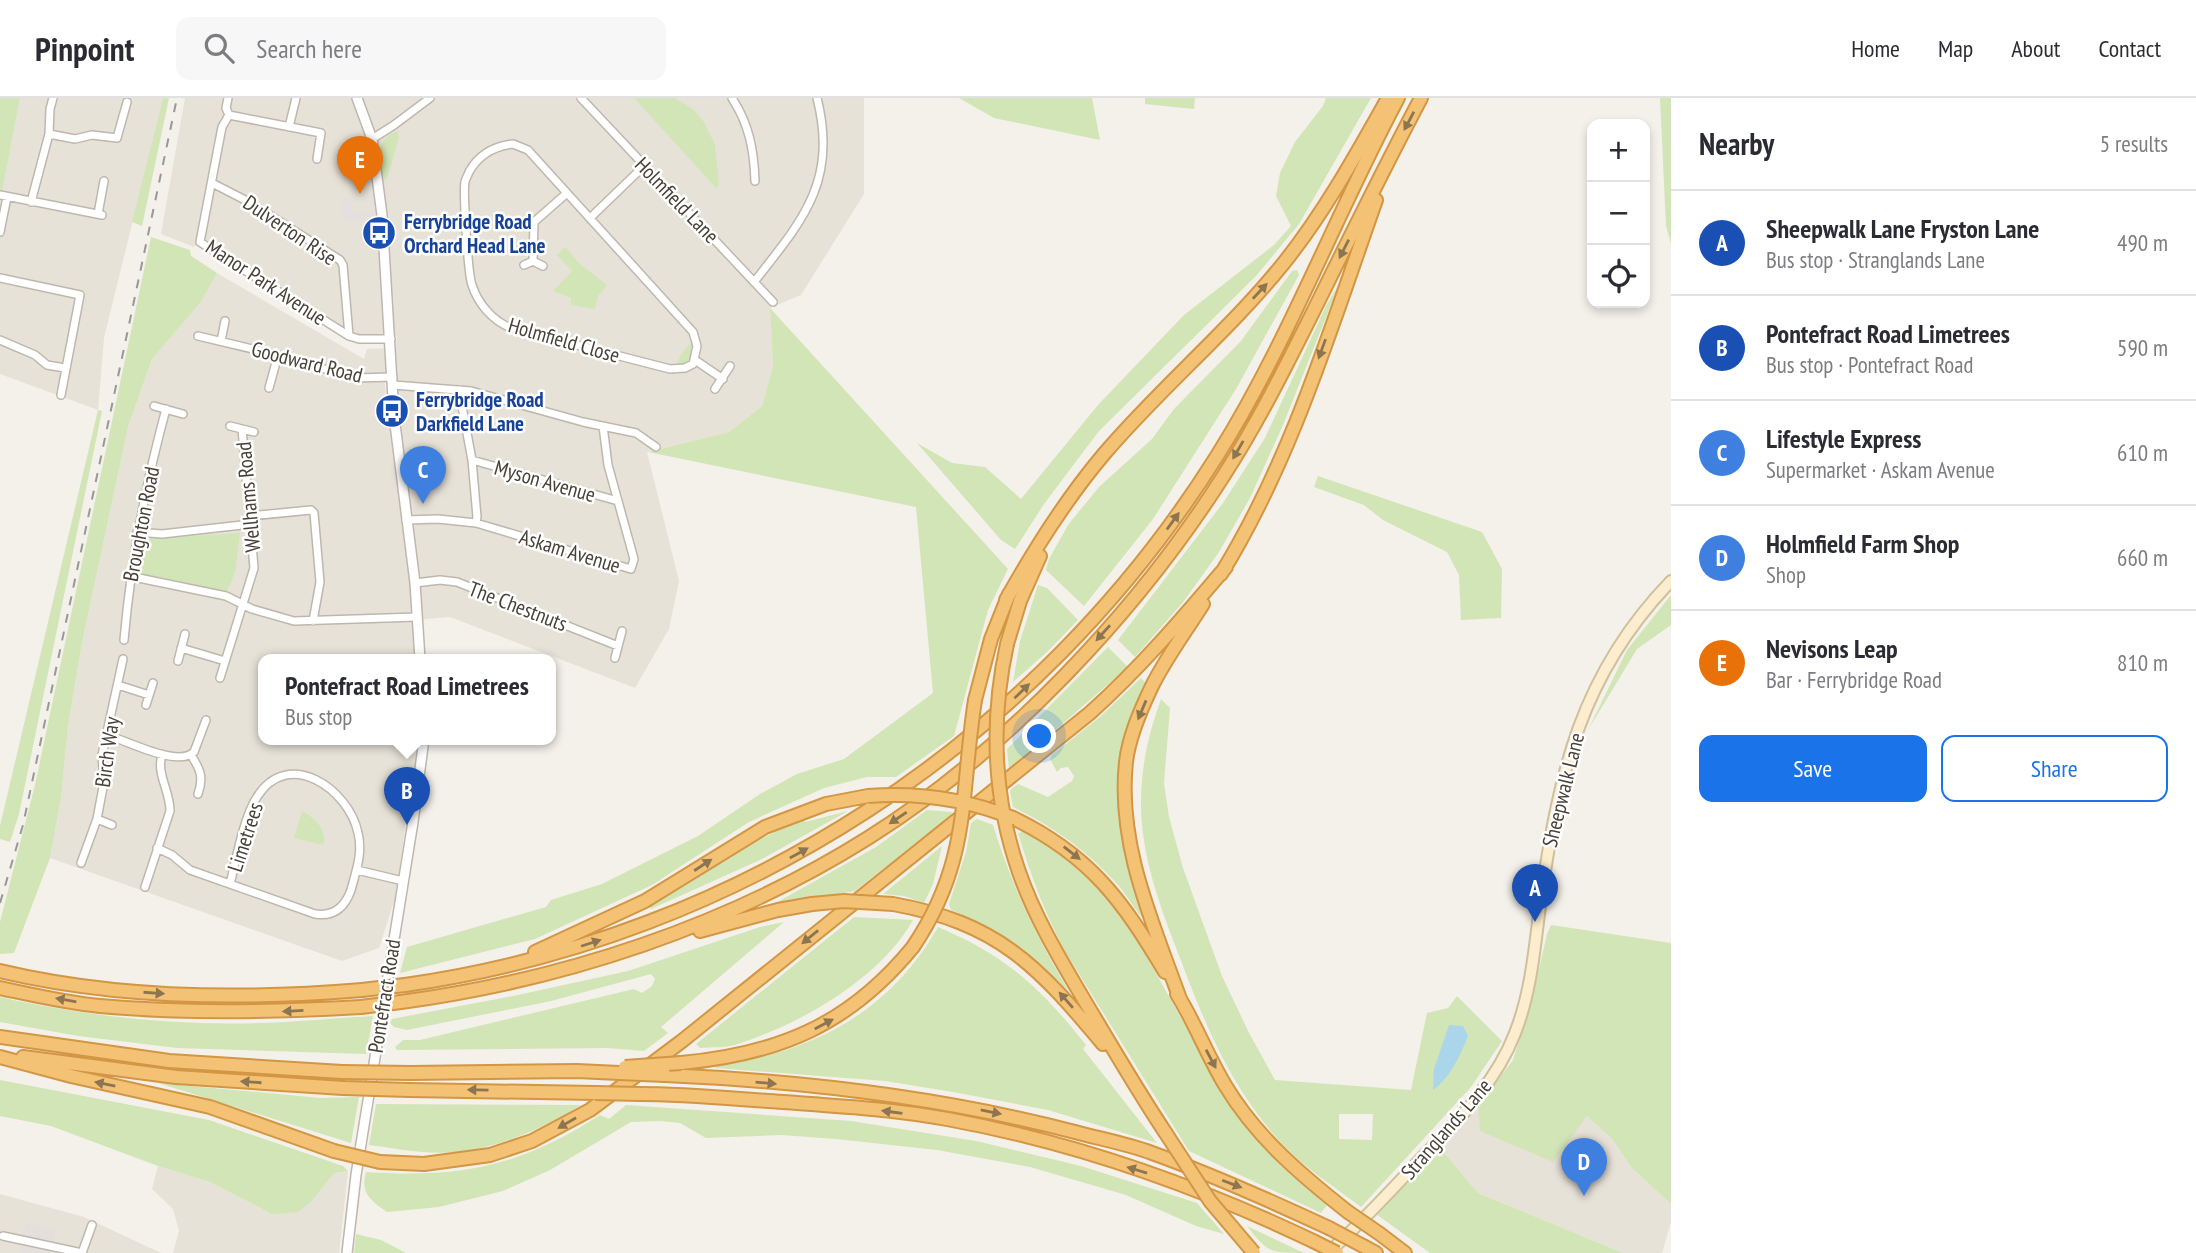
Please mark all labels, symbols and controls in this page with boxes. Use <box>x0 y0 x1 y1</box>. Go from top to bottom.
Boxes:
search box <box>176 17 666 80</box>
text: Pinpoint <box>35 27 134 70</box>
icon: search <box>200 29 238 67</box>
text: Search here <box>256 32 362 65</box>
text: Home <box>1851 33 1900 64</box>
text: Map <box>1938 33 1973 64</box>
text: About <box>2011 33 2060 64</box>
text: Contact <box>2098 33 2161 64</box>
one-way arrow <box>1403 111 1414 131</box>
map controls <box>1587 119 1650 308</box>
button: + <box>1587 119 1650 182</box>
text: Nearby <box>1699 124 1774 163</box>
text: 5 results <box>2100 129 2168 158</box>
pin: E <box>337 136 383 194</box>
street label: Holmfield Lane <box>629 151 725 249</box>
button: − <box>1587 182 1650 245</box>
street label: Dulverton Rise <box>238 189 342 271</box>
place label: Ferrybridge Road Orchard Head Lane <box>404 208 546 259</box>
text: Sheepwalk Lane Fryston Lane <box>1766 212 2039 245</box>
bus stop icon: Ferrybridge Road Orchard Head Lane <box>360 214 398 252</box>
text: A <box>1716 228 1728 257</box>
text: 490 m <box>2117 228 2168 257</box>
street label: Manor Park Avenue <box>201 233 331 331</box>
one-way arrow <box>1339 239 1350 259</box>
button: locate <box>1587 245 1650 308</box>
text: Bus stop · Stranglands Lane <box>1766 245 1985 274</box>
one-way arrow <box>1251 283 1267 300</box>
street label: Holmfield Close <box>505 311 623 369</box>
text: Pontefract Road Limetrees <box>1766 317 2010 350</box>
text: B <box>1716 333 1728 362</box>
text: 590 m <box>2117 333 2168 362</box>
street label: Goodward Road <box>249 335 365 389</box>
one-way arrow <box>1317 339 1328 360</box>
text: Bus stop · Pontefract Road <box>1766 350 1973 379</box>
place label: Ferrybridge Road Darkfield Lane <box>416 386 544 437</box>
bus stop icon: Ferrybridge Road Darkfield Lane <box>373 392 411 430</box>
text: Lifestyle Express <box>1766 422 1921 455</box>
text: C <box>1717 438 1727 467</box>
text: 610 m <box>2117 438 2168 467</box>
street label: Wellhams Road <box>230 441 266 553</box>
one-way arrow <box>1232 441 1244 460</box>
pin: C <box>400 446 446 504</box>
street label: Myson Avenue <box>491 454 599 508</box>
text: Supermarket · Askam Avenue <box>1766 455 1995 484</box>
street label: Broughton Road <box>117 464 165 584</box>
one-way arrow <box>1166 512 1180 530</box>
street label: Askam Avenue <box>516 523 624 579</box>
text: Holmfield Farm Shop <box>1766 527 1959 560</box>
text: D <box>1716 543 1728 572</box>
text: 660 m <box>2117 543 2168 572</box>
text: Shop <box>1766 560 1806 589</box>
street label: The Chestnuts <box>465 575 571 637</box>
one-way arrow <box>1095 624 1111 642</box>
text: Nevisons Leap <box>1766 632 1898 665</box>
text: E <box>1717 648 1727 677</box>
text: 810 m <box>2117 648 2168 677</box>
popup <box>258 654 556 745</box>
text: Bar · Ferrybridge Road <box>1766 665 1942 694</box>
text: Pontefract Road Limetrees <box>285 669 529 702</box>
one-way arrow <box>1014 682 1031 699</box>
one-way arrow <box>1136 700 1147 721</box>
text: Bus stop <box>285 702 352 731</box>
street label: Birch Way <box>89 715 125 789</box>
your location <box>1022 719 1056 753</box>
street label: Sheepwalk Lane <box>1536 730 1590 850</box>
button: Save <box>1699 735 1927 802</box>
button: Share <box>1941 735 2168 802</box>
pin: B <box>384 767 430 825</box>
street label: Limetrees <box>221 799 269 875</box>
one-way arrow <box>889 811 908 824</box>
one-way arrow <box>1062 846 1080 861</box>
one-way arrow <box>790 847 809 859</box>
one-way arrow <box>694 859 713 872</box>
pin: A <box>1512 864 1558 922</box>
one-way arrow <box>802 930 820 945</box>
street label: Pontefract Road <box>362 937 406 1055</box>
one-way arrow <box>580 937 601 947</box>
one-way arrow <box>143 988 165 999</box>
one-way arrow <box>1059 992 1074 1009</box>
one-way arrow <box>55 994 77 1005</box>
one-way arrow <box>282 1006 304 1017</box>
one-way arrow <box>815 1018 834 1030</box>
one-way arrow <box>1205 1050 1217 1070</box>
street label: Stranglands Lane <box>1395 1073 1497 1185</box>
one-way arrow <box>239 1076 261 1087</box>
one-way arrow <box>93 1078 115 1089</box>
one-way arrow <box>755 1078 777 1089</box>
one-way arrow <box>467 1085 489 1096</box>
one-way arrow <box>881 1106 903 1117</box>
one-way arrow <box>980 1106 1002 1117</box>
one-way arrow <box>557 1117 577 1129</box>
pin: D <box>1561 1138 1607 1196</box>
one-way arrow <box>1126 1164 1147 1174</box>
one-way arrow <box>1221 1179 1242 1190</box>

